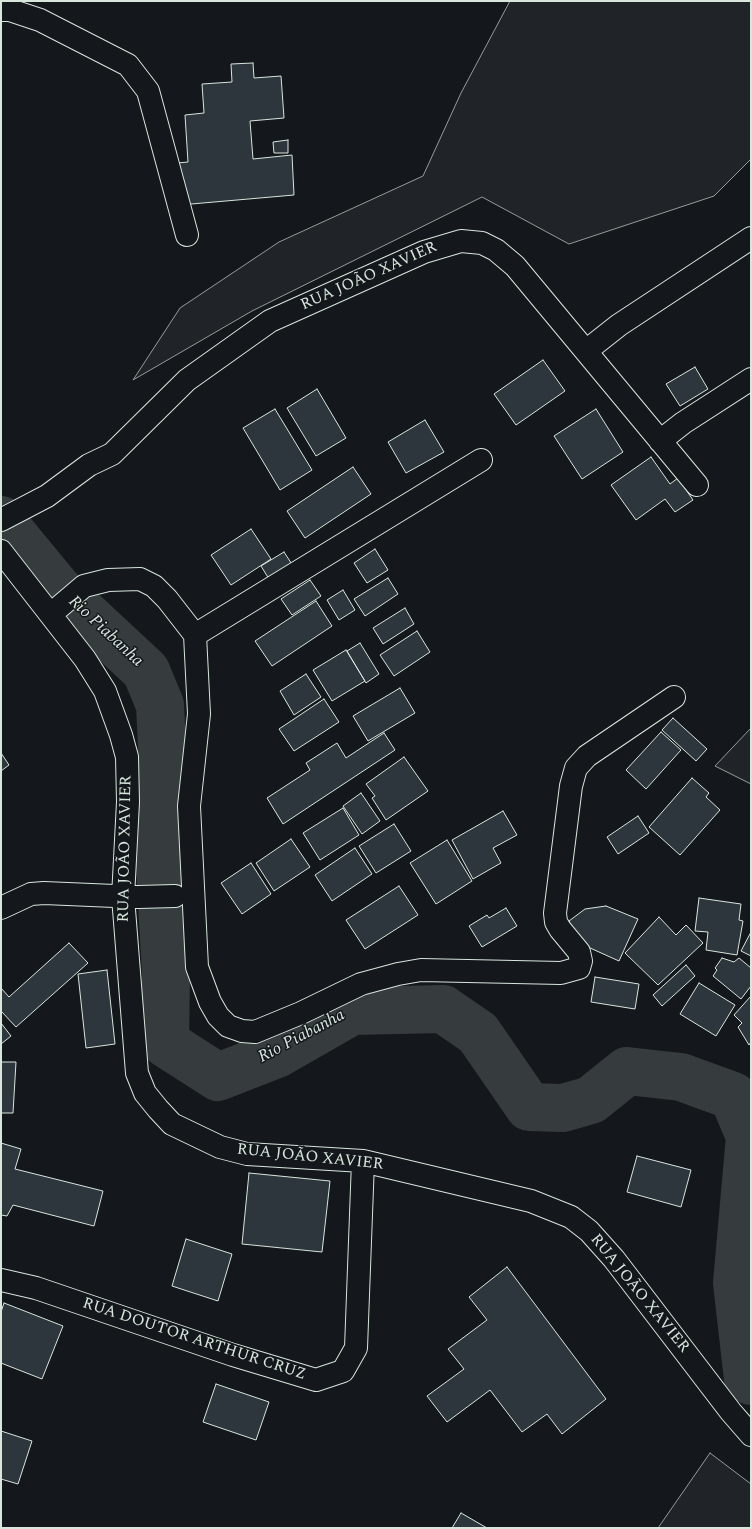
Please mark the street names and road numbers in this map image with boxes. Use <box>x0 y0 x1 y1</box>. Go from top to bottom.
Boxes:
street label: RUA JOÃO XAVIER <box>298 238 440 316</box>
street label: RUA JOÃO XAVIER <box>115 775 137 923</box>
street label: RUA JOÃO XAVIER <box>236 1141 384 1175</box>
street label: RUA JOÃO XAVIER <box>585 1231 693 1357</box>
street label: RUA DOUTOR ARTHUR CRUZ <box>80 1295 308 1385</box>

